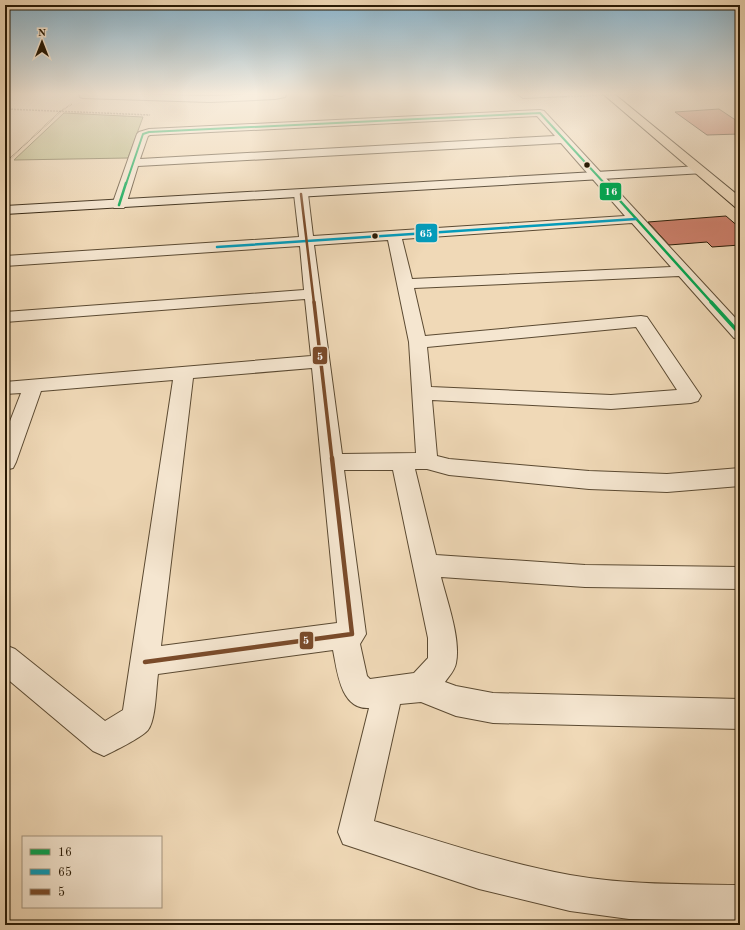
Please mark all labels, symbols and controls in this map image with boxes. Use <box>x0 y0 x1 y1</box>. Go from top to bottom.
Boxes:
north arrow <box>22 22 62 62</box>
text: N <box>38 28 47 39</box>
unlabelled marker <box>582 160 592 170</box>
line badge: 16 <box>599 182 622 201</box>
text: 16 <box>605 187 617 198</box>
line badge: 65 <box>415 223 438 243</box>
text: 65 <box>420 229 432 240</box>
unlabelled marker <box>370 231 380 241</box>
line badge: 5 <box>312 346 328 365</box>
text: 5 <box>317 352 323 363</box>
line badge: 5 <box>299 631 314 650</box>
text: 5 <box>303 636 309 647</box>
legend <box>22 836 162 908</box>
text: 16 <box>58 847 72 859</box>
text: 65 <box>58 866 72 879</box>
text: 5 <box>58 886 65 899</box>

